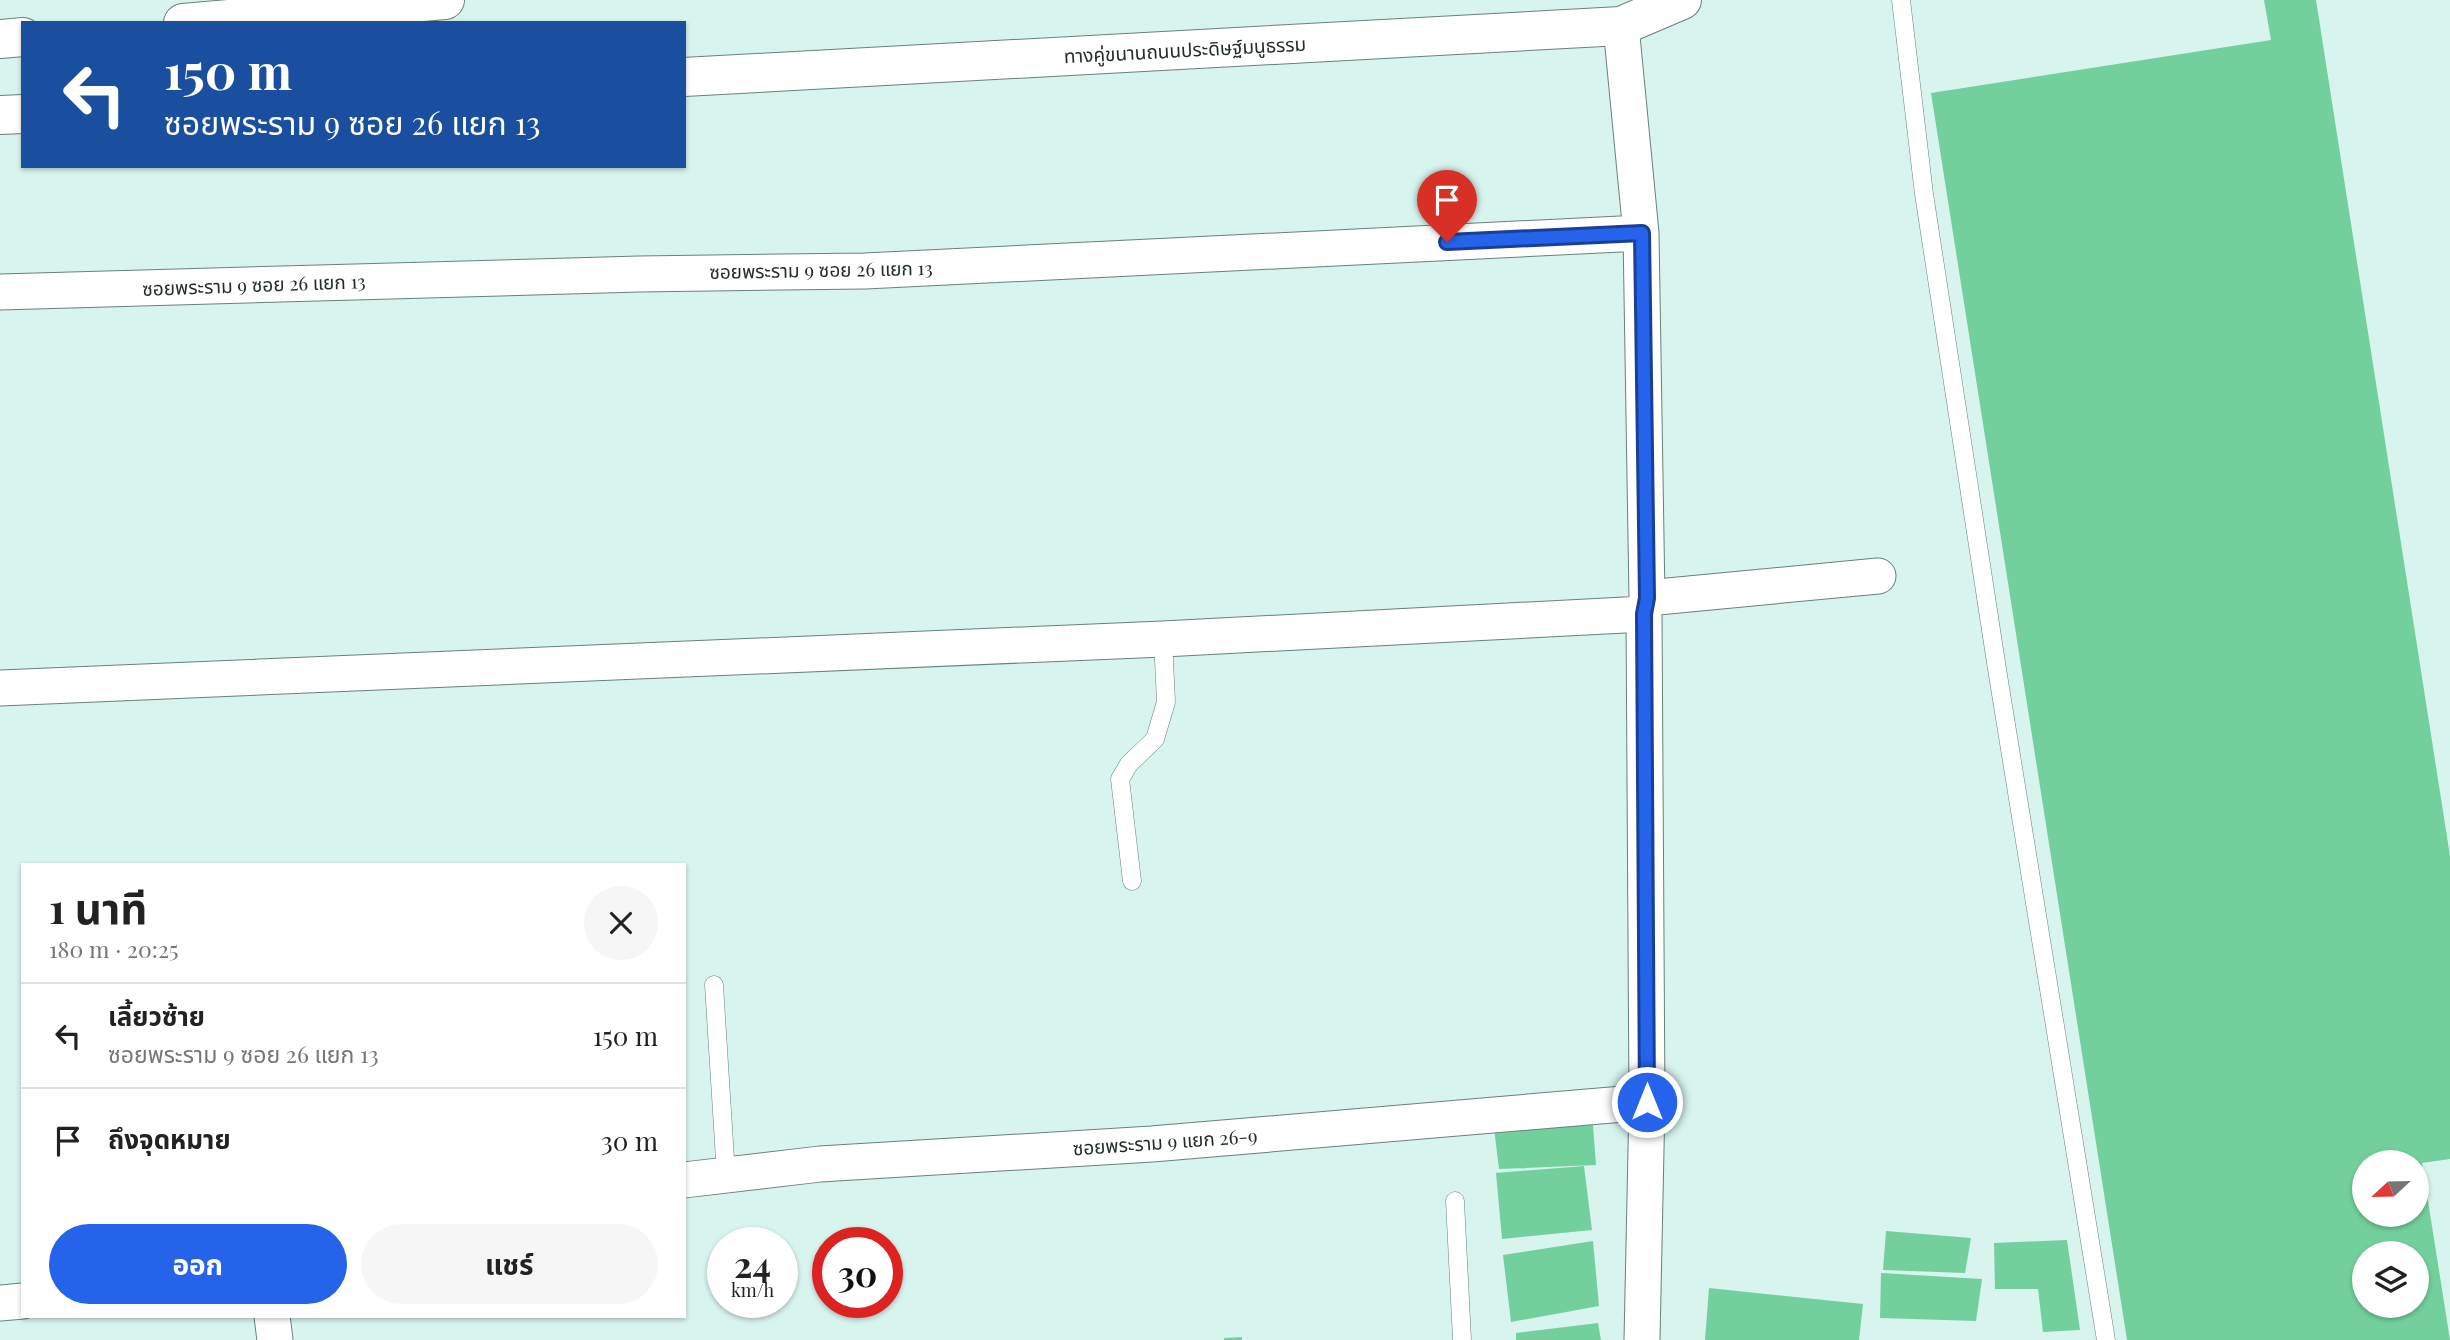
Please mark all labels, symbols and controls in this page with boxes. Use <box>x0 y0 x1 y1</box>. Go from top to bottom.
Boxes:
street label: ทางคู่ขนานถนนประดิษฐ์มนูธรรม <box>1063 30 1307 69</box>
text: 150 m <box>164 37 292 102</box>
icon: left <box>49 49 140 140</box>
text: ซอยพระราม 9 ซอย 26 แยก 13 <box>164 100 540 143</box>
pin <box>1417 170 1477 242</box>
icon: arrive <box>1428 181 1466 219</box>
street label: ซอยพระราม 9 ซอย 26 แยก 13 <box>709 254 933 284</box>
street label: ซอยพระราม 9 ซอย 26 แยก 13 <box>142 267 366 301</box>
text: 1 นาที <box>49 879 147 935</box>
button: close <box>584 886 658 960</box>
text: 180 m · 20:25 <box>49 933 178 964</box>
text: เลี้ยวซ้าย <box>108 998 205 1033</box>
icon: left <box>49 1017 87 1055</box>
text: 150 m <box>593 1018 658 1053</box>
text: ซอยพระราม 9 ซอย 26 แยก 13 <box>108 1038 379 1069</box>
position arrow <box>1610 1065 1684 1139</box>
text: ถึงจุดหมาย <box>108 1121 231 1156</box>
icon: arrive <box>49 1122 87 1160</box>
street label: ซอยพระราม 9 แยก 26-9 <box>1072 1122 1258 1160</box>
text: 30 m <box>601 1123 658 1158</box>
north arrow <box>2352 1150 2429 1227</box>
map controls <box>2352 1150 2429 1318</box>
button: ออก <box>49 1224 347 1304</box>
button: แชร์ <box>361 1224 658 1304</box>
speed limit sign: 30 <box>812 1227 903 1318</box>
text: 24 <box>734 1240 771 1287</box>
button: layers <box>2352 1241 2429 1318</box>
text: km/h <box>731 1278 774 1302</box>

